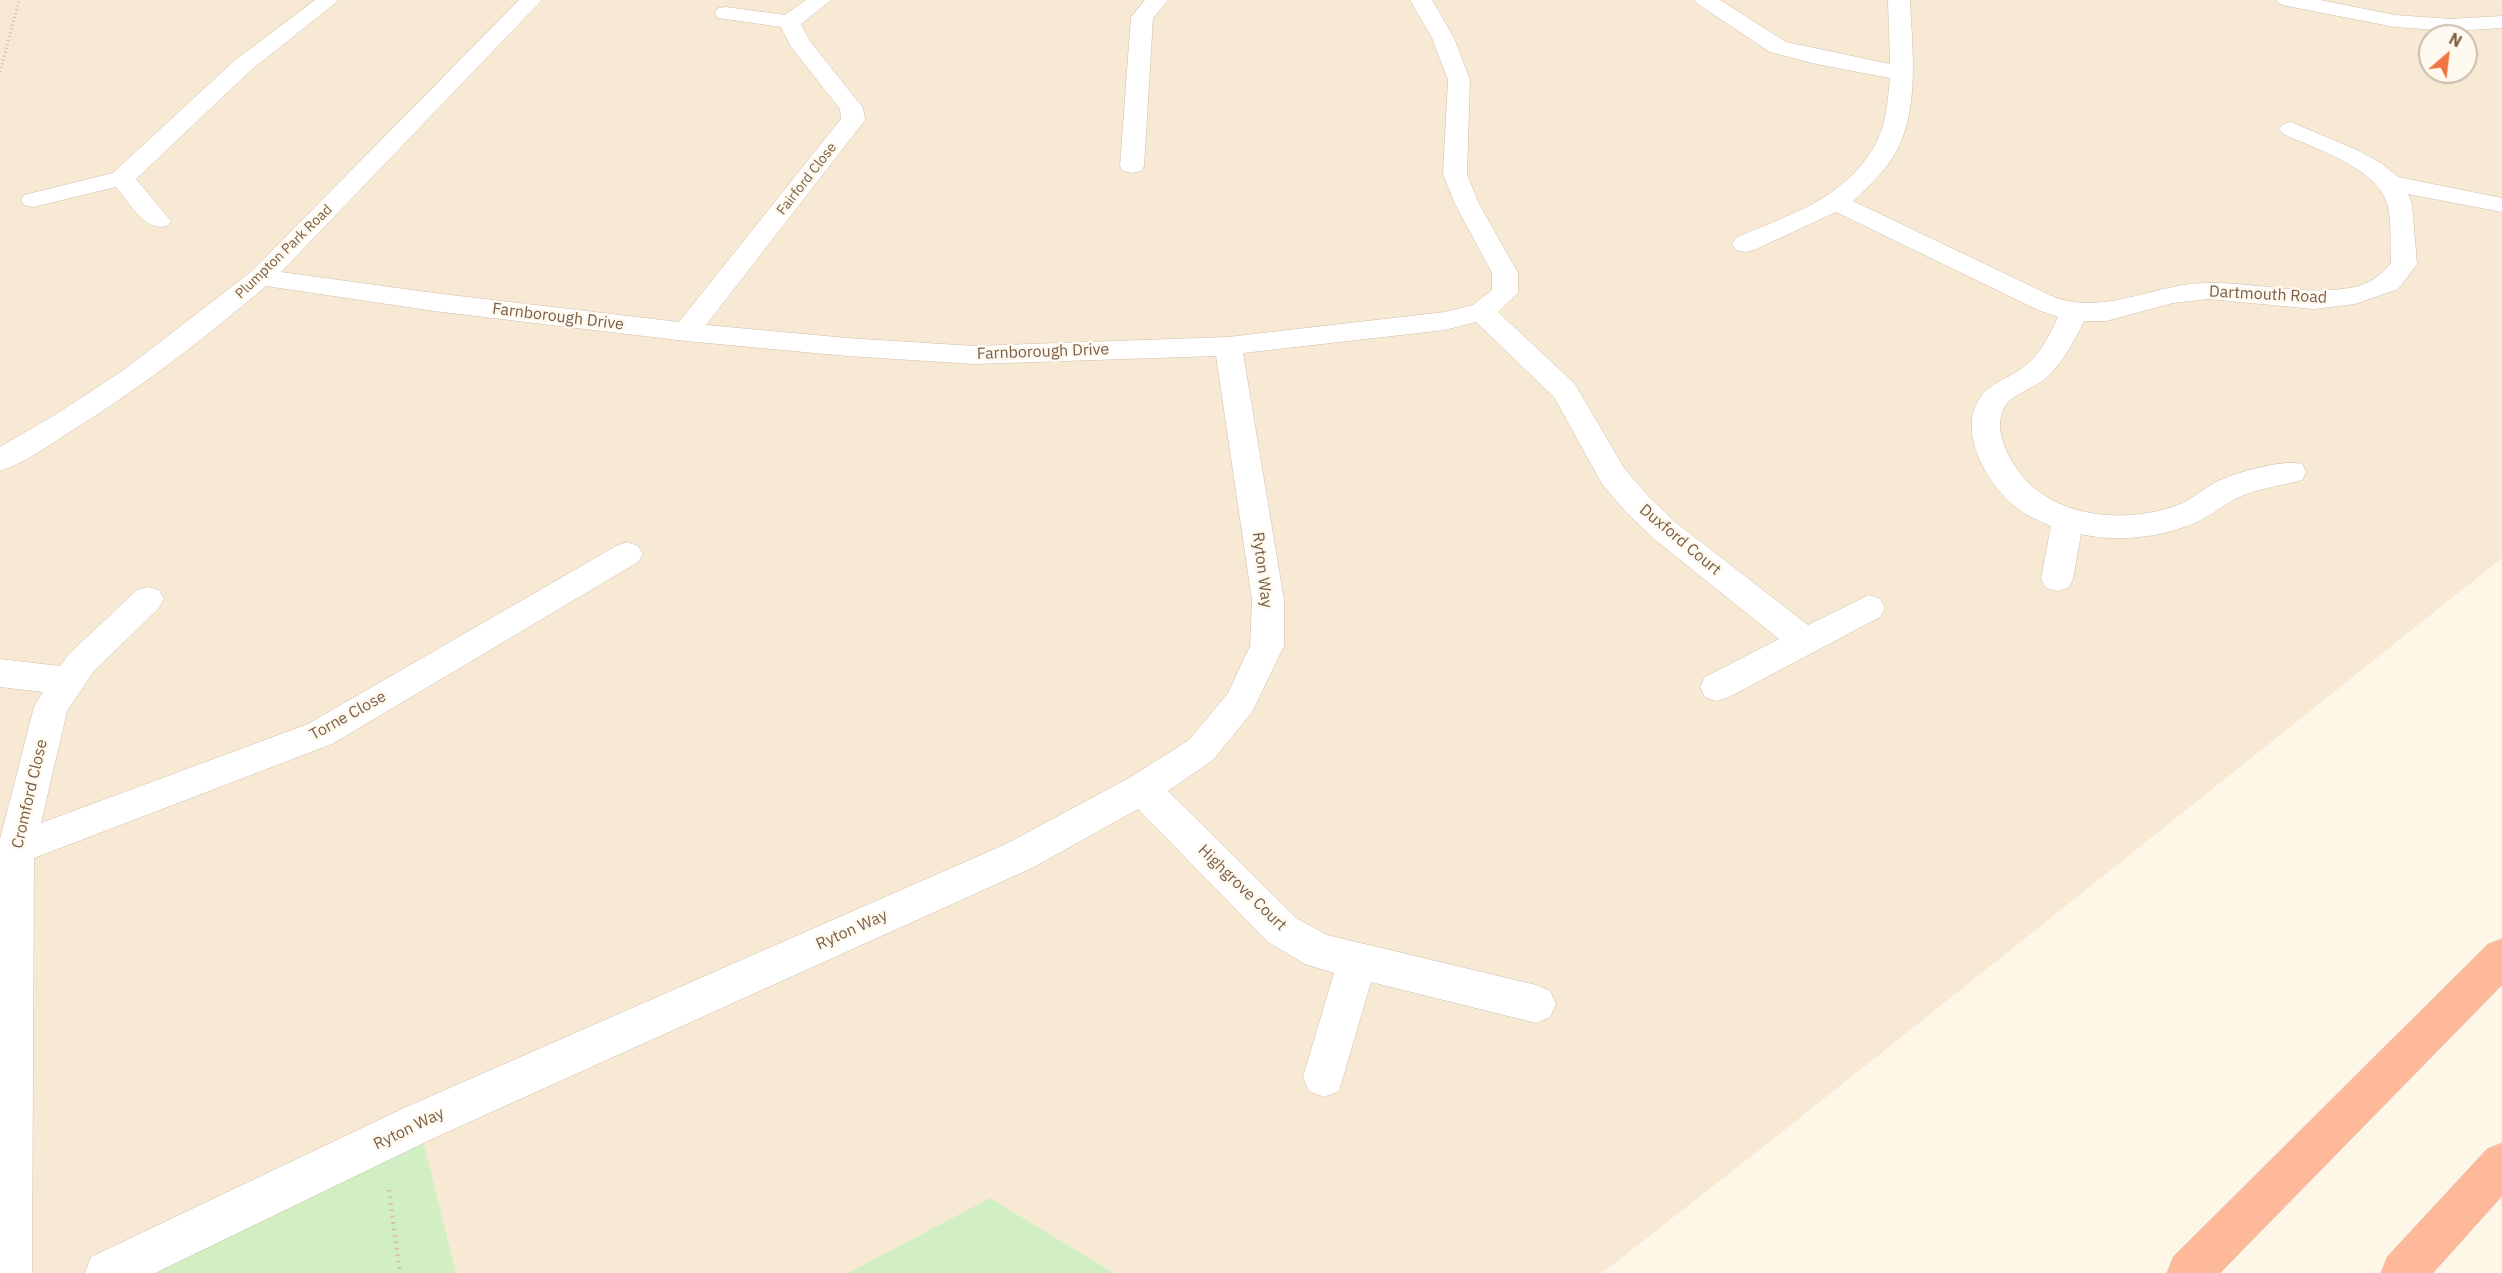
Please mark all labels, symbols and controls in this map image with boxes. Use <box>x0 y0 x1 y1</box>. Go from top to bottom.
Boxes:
north arrow <box>2418 24 2478 84</box>
text: N <box>2446 28 2465 51</box>
street label: Fairford Close <box>774 140 840 218</box>
street label: Plumpton Park Road <box>232 201 336 303</box>
street label: Dartmouth Road <box>2209 282 2327 308</box>
street label: Farnborough Drive <box>491 299 625 335</box>
street label: Farnborough Drive <box>977 340 1109 364</box>
street label: Duxford Court <box>1635 500 1725 580</box>
street label: Ryton Way <box>1248 531 1276 609</box>
street label: Torne Close <box>306 687 390 745</box>
street label: Cromford Close <box>8 738 52 850</box>
street label: Highgrove Court <box>1194 841 1290 935</box>
street label: Ryton Way <box>813 906 891 954</box>
street label: Ryton Way <box>371 1104 447 1154</box>

